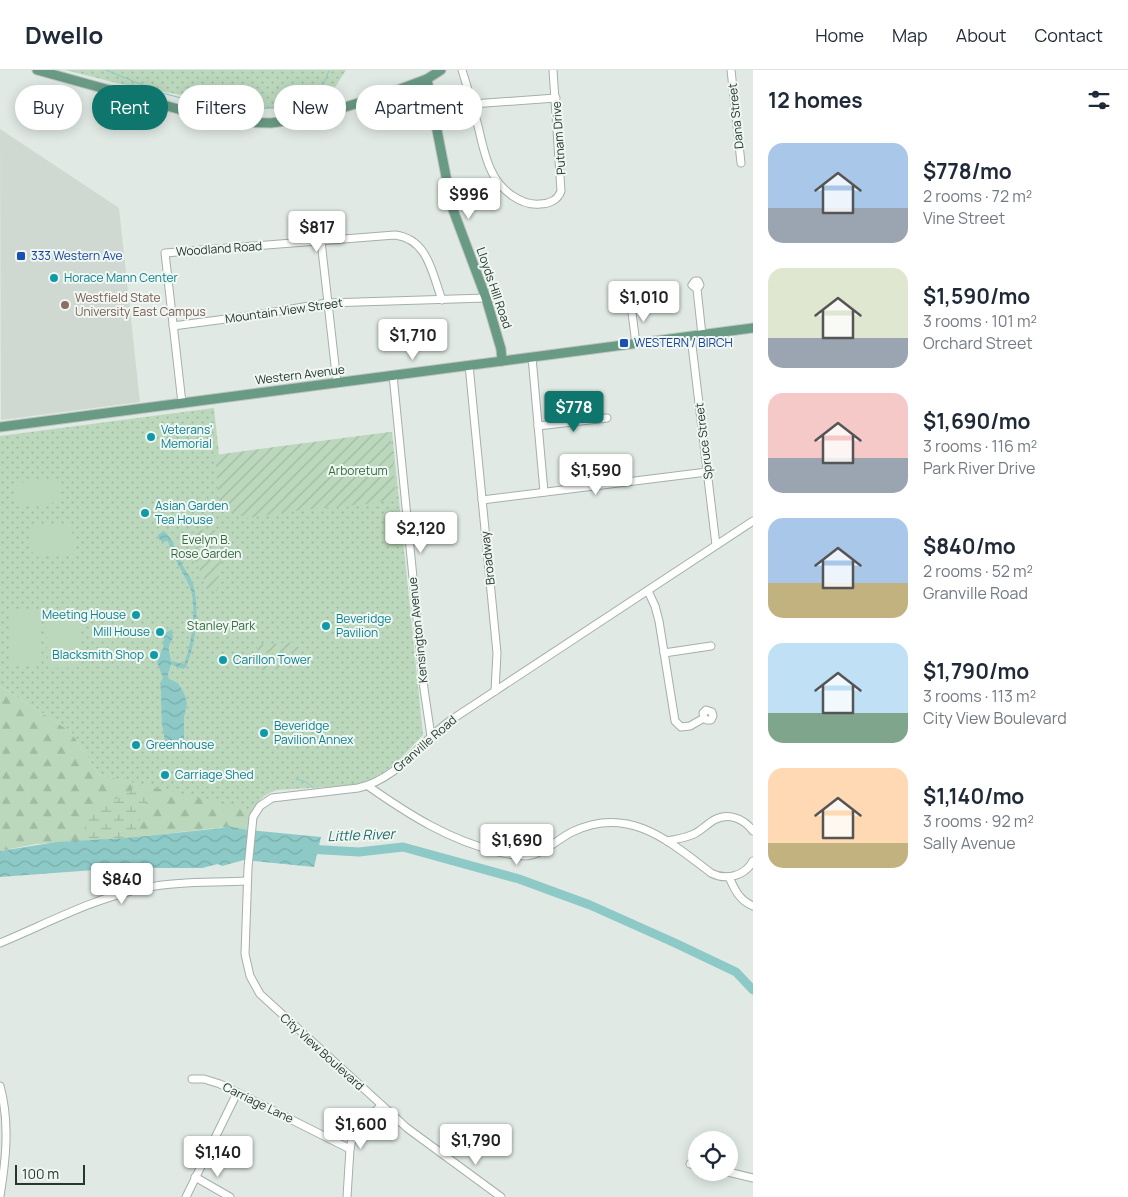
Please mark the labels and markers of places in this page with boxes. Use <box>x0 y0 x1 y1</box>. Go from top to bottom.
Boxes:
pin: $996 <box>439 178 499 220</box>
pin: $817 <box>287 210 347 253</box>
place label: 333 Western Ave <box>31 247 123 264</box>
marker: 333 Western Ave <box>15 250 27 262</box>
place label: Horace Mann Center <box>64 269 178 286</box>
marker: Horace Mann Center <box>48 272 60 284</box>
pin: $1,010 <box>603 280 685 323</box>
place label: Westfield State University East Campus <box>75 289 206 320</box>
marker: Westfield State University East Campus <box>59 299 71 311</box>
pin: $1,710 <box>372 318 454 361</box>
place label: WESTERN / BIRCH <box>634 334 733 351</box>
marker: WESTERN / BIRCH <box>618 337 630 349</box>
pin: $778 <box>544 390 604 433</box>
place label: Veterans' Memorial <box>161 421 213 452</box>
marker: Veterans' Memorial <box>145 431 157 443</box>
pin: $1,590 <box>555 454 637 496</box>
place label: Asian Garden Tea House <box>155 497 228 528</box>
marker: Asian Garden Tea House <box>139 507 151 519</box>
pin: $2,120 <box>380 512 462 554</box>
place label: Meeting House <box>42 606 126 623</box>
marker: Meeting House <box>130 609 142 621</box>
place label: Beveridge Pavilion <box>336 610 391 641</box>
marker: Beveridge Pavilion <box>320 620 332 632</box>
place label: Mill House <box>93 623 150 640</box>
marker: Mill House <box>154 626 166 638</box>
place label: Blacksmith Shop <box>52 646 144 663</box>
marker: Blacksmith Shop <box>148 649 160 661</box>
place label: Carillon Tower <box>233 651 312 668</box>
marker: Carillon Tower <box>217 654 229 666</box>
place label: Beveridge Pavilion Annex <box>274 717 354 748</box>
marker: Beveridge Pavilion Annex <box>258 727 270 739</box>
place label: Greenhouse <box>146 736 214 753</box>
marker: Greenhouse <box>130 739 142 751</box>
place label: Carriage Shed <box>175 766 254 783</box>
marker: Carriage Shed <box>159 769 171 781</box>
pin: $1,690 <box>476 824 558 866</box>
pin: $840 <box>92 862 152 905</box>
pin: $1,600 <box>320 1108 402 1150</box>
pin: $1,790 <box>435 1124 517 1166</box>
pin: $1,140 <box>177 1136 259 1178</box>

